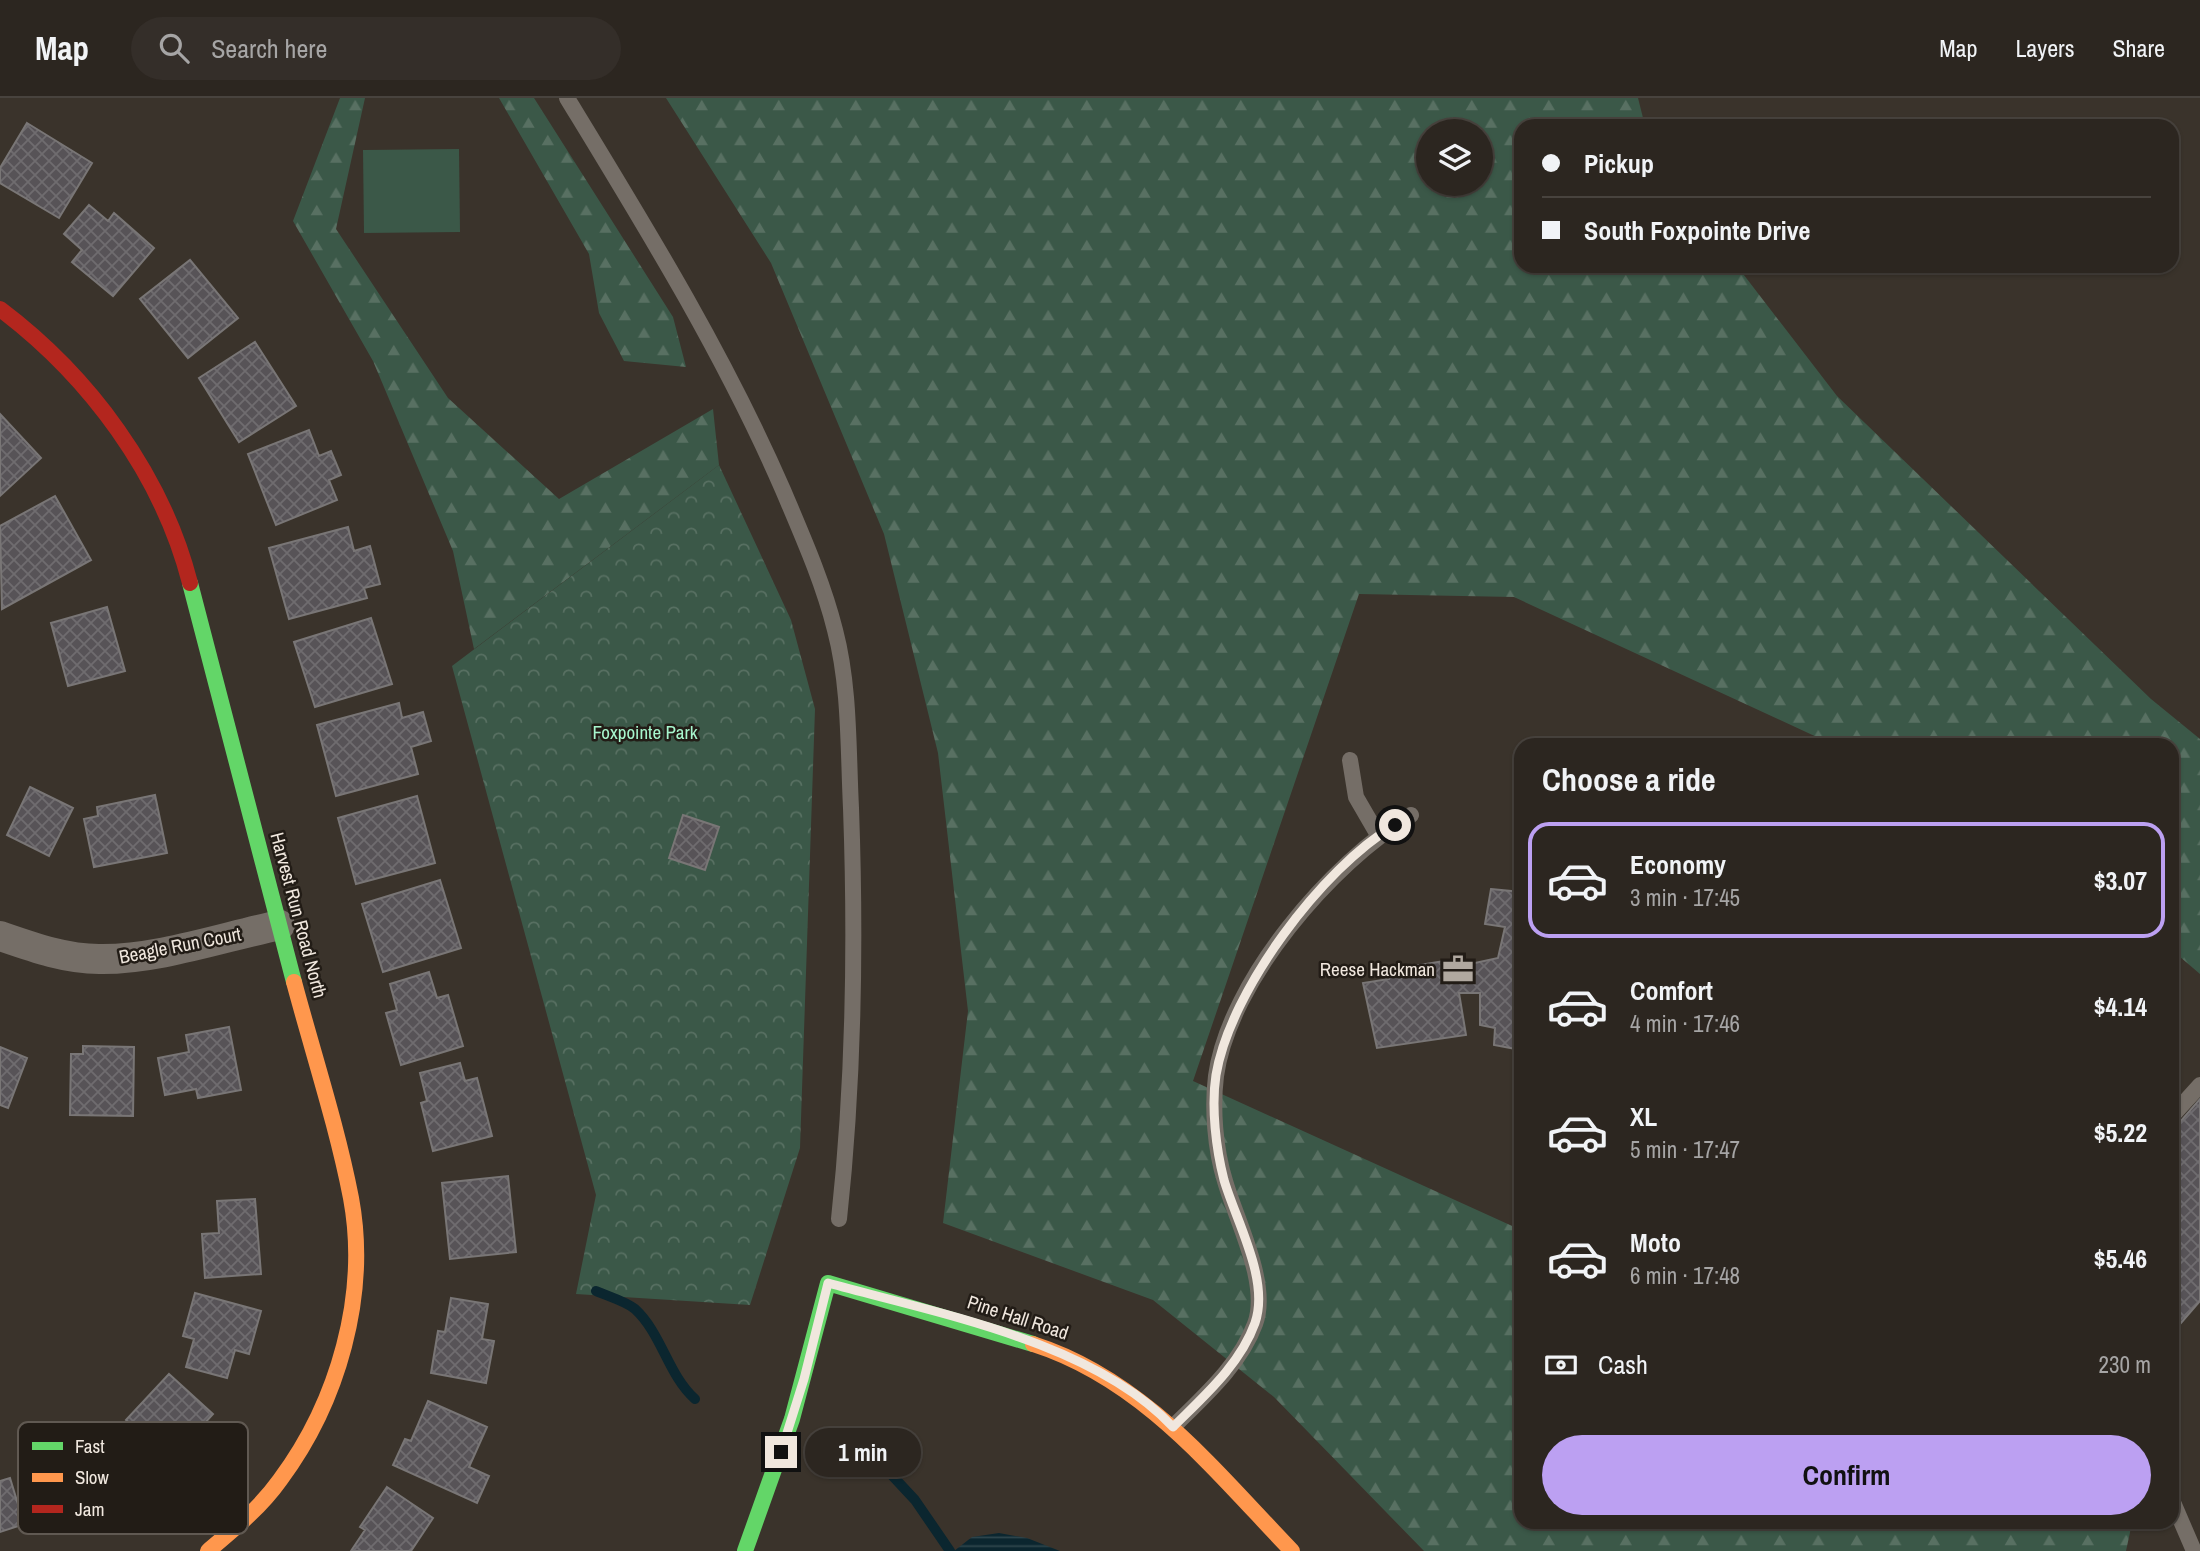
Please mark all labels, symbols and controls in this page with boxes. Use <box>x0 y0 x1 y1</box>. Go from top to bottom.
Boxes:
search box <box>131 17 621 80</box>
text: Map <box>35 26 89 70</box>
icon: search <box>155 29 193 67</box>
text: Search here <box>211 31 327 66</box>
text: Map <box>1939 32 1977 64</box>
text: Layers <box>2015 32 2074 64</box>
text: Share <box>2112 32 2165 64</box>
map controls <box>1416 119 1493 196</box>
button: layers <box>1416 119 1493 196</box>
text: Pickup <box>1584 146 1654 181</box>
text: South Foxpointe Drive <box>1584 213 1810 248</box>
park label: Foxpointe Park <box>593 719 698 745</box>
text: Choose a ride <box>1542 758 1716 801</box>
route start <box>1379 809 1411 841</box>
street label: Harvest Run Road North <box>264 829 334 1001</box>
text: Economy <box>1630 847 1726 882</box>
icon: car <box>1546 849 1609 912</box>
text: $3.07 <box>2094 863 2147 898</box>
text: 3 min · 17:45 <box>1630 882 1740 913</box>
street label: Beagle Run Court <box>117 920 244 970</box>
office icon: Reese Hackman <box>1441 952 1475 986</box>
place label: Reese Hackman <box>1320 956 1435 982</box>
text: Comfort <box>1630 973 1713 1008</box>
icon: car <box>1546 975 1609 1038</box>
text: $4.14 <box>2094 989 2147 1024</box>
text: 4 min · 17:46 <box>1630 1008 1740 1039</box>
text: XL <box>1630 1099 1657 1134</box>
icon: car <box>1546 1101 1609 1164</box>
text: $5.22 <box>2094 1115 2147 1150</box>
text: 5 min · 17:47 <box>1630 1134 1740 1165</box>
text: Moto <box>1630 1225 1681 1260</box>
icon: car <box>1546 1227 1609 1290</box>
text: $5.46 <box>2094 1241 2147 1276</box>
text: 6 min · 17:48 <box>1630 1260 1740 1291</box>
street label: Pine Hall Road <box>964 1288 1072 1346</box>
icon: cash <box>1542 1346 1580 1384</box>
text: Cash <box>1598 1347 1648 1382</box>
text: 230 m <box>2099 1349 2151 1380</box>
legend <box>18 1422 248 1534</box>
callout: 1 min <box>806 1428 921 1476</box>
text: Fast <box>75 1433 105 1459</box>
button: Confirm <box>1542 1435 2151 1515</box>
route end <box>765 1436 797 1468</box>
text: 1 min <box>838 1437 888 1468</box>
text: Slow <box>75 1464 110 1490</box>
text: Jam <box>75 1496 104 1522</box>

